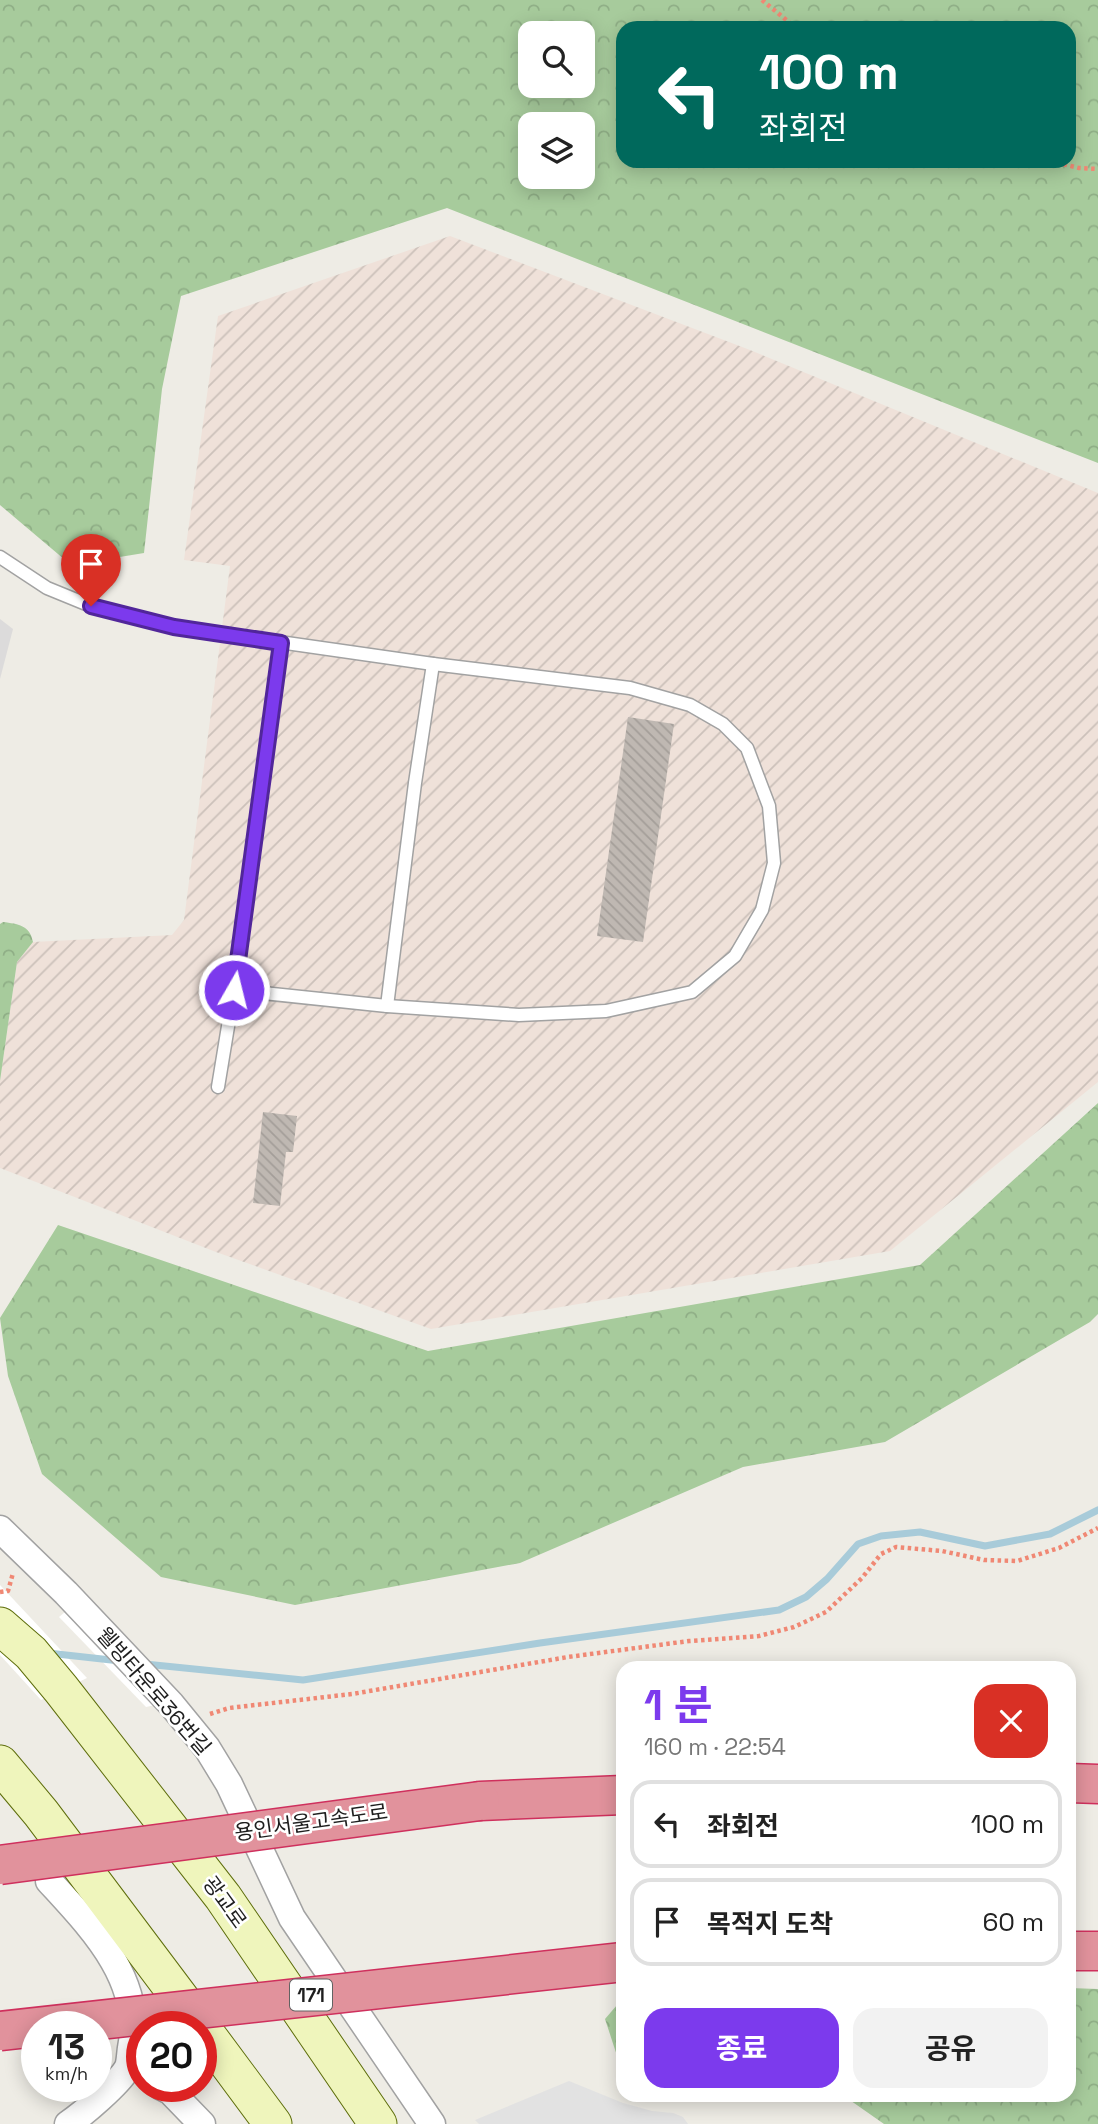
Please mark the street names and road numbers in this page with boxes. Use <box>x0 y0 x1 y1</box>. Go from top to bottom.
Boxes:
street label: 웰빙타운로36번길 <box>91 1621 217 1761</box>
street label: 용인서울고속도로 <box>233 1798 389 1846</box>
street label: 광교로 <box>197 1871 253 1933</box>
road number: 171 <box>290 1980 332 2010</box>

